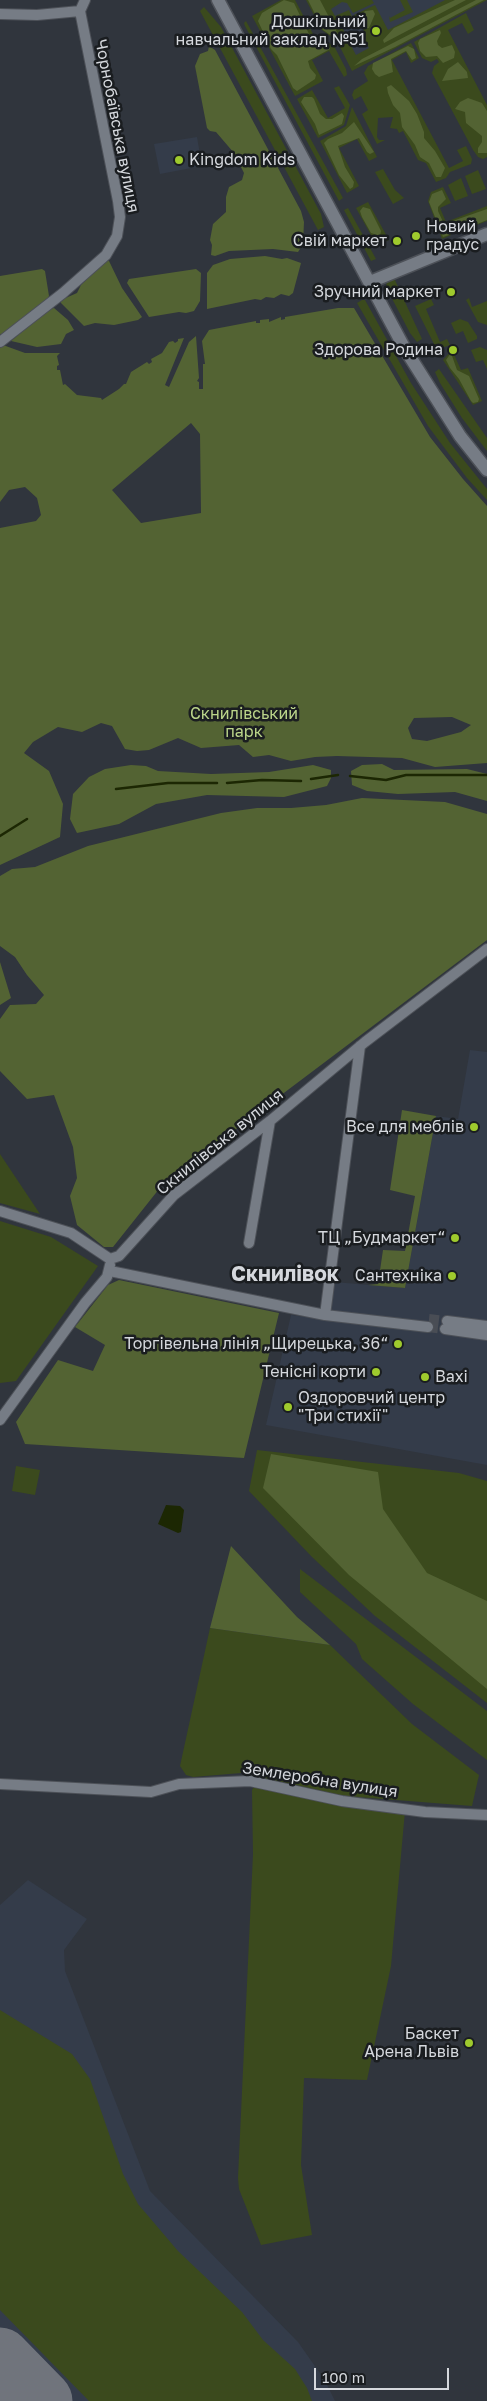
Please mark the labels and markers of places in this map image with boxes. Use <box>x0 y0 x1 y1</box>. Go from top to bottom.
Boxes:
place label: Дошкільний навчальний заклад №51 <box>176 12 366 50</box>
marker: Дошкільний навчальний заклад №51 <box>370 25 382 37</box>
place label: Kingdom Kids <box>189 150 295 170</box>
marker: Kingdom Kids <box>173 154 185 166</box>
place label: Новий градус <box>426 217 479 255</box>
marker: Новий градус <box>410 230 422 242</box>
place label: Свій маркет <box>293 231 387 251</box>
marker: Свій маркет <box>391 235 403 247</box>
place label: Зручний маркет <box>314 282 441 302</box>
marker: Зручний маркет <box>445 286 457 298</box>
place label: Здорова Родина <box>314 340 443 360</box>
marker: Здорова Родина <box>447 344 459 356</box>
place label: Все для меблів <box>346 1117 464 1137</box>
marker: Все для меблів <box>468 1121 480 1133</box>
place label: ТЦ „Будмаркет“ <box>318 1228 445 1248</box>
marker: ТЦ „Будмаркет“ <box>449 1232 461 1244</box>
place label: Сантехніка <box>355 1266 442 1286</box>
marker: Сантехніка <box>446 1270 458 1282</box>
place label: Торгівельна лінія „Щирецька, 36“ <box>124 1334 388 1354</box>
marker: Торгівельна лінія „Щирецька, 36“ <box>392 1338 404 1350</box>
place label: Тенісні корти <box>262 1362 366 1382</box>
marker: Тенісні корти <box>370 1366 382 1378</box>
place label: Baxi <box>435 1367 468 1387</box>
marker: Baxi <box>419 1371 431 1383</box>
place label: Оздоровчий центр "Три стихії" <box>298 1388 445 1426</box>
marker: Оздоровчий центр "Три стихії" <box>282 1401 294 1413</box>
place label: Баскет Арена Львів <box>364 2024 459 2062</box>
marker: Баскет Арена Львів <box>463 2037 475 2049</box>

